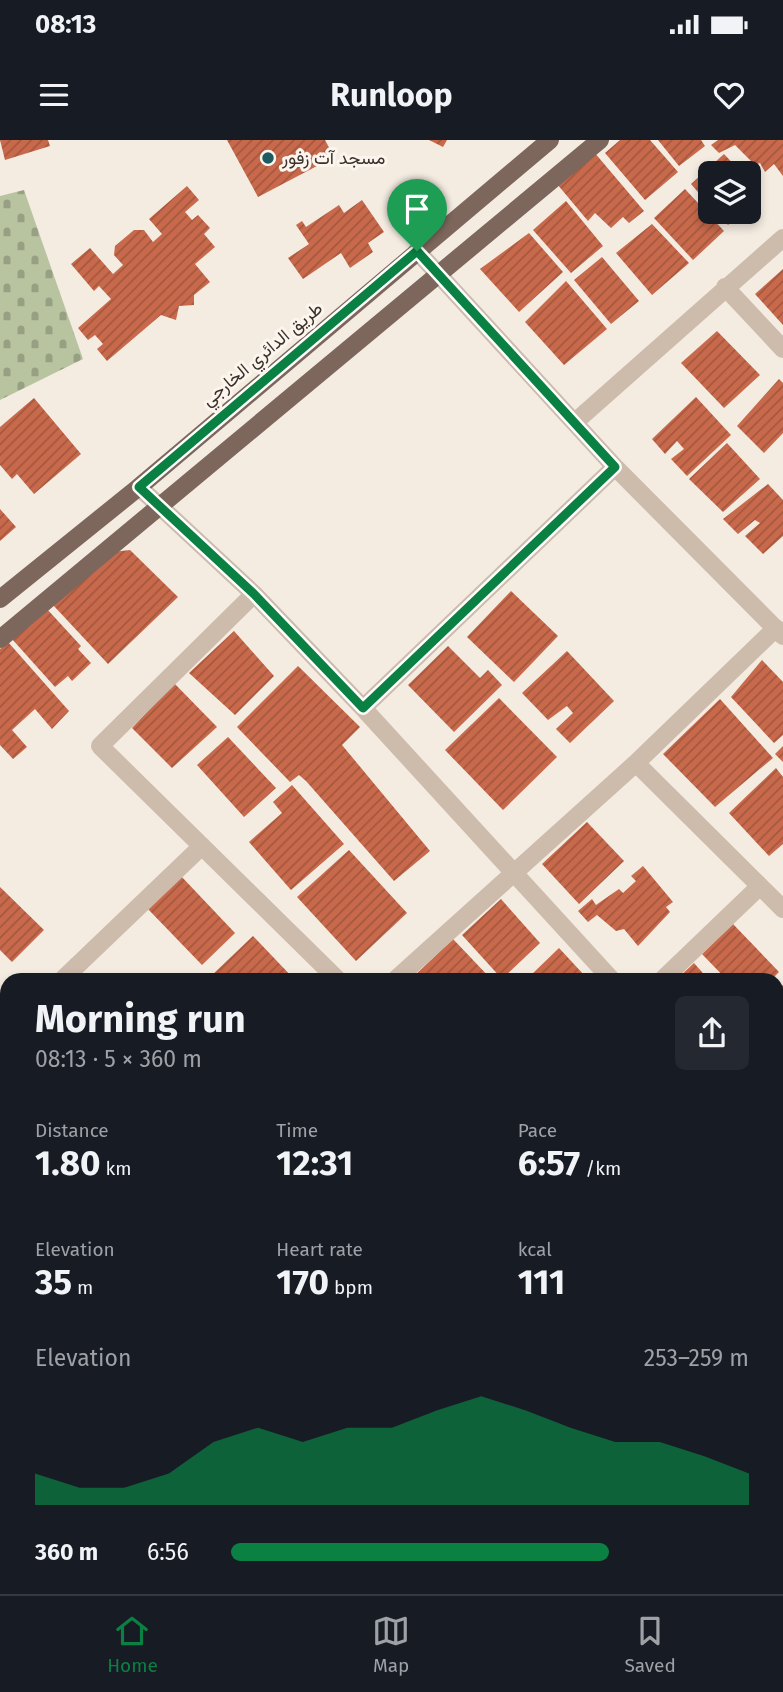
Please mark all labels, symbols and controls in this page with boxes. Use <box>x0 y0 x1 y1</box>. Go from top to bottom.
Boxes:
text: 08:13 <box>35 9 96 40</box>
icon: menu <box>35 76 73 114</box>
text: Runloop <box>330 76 453 114</box>
icon: heart <box>710 76 748 114</box>
place label: مسجد آت زفور <box>281 147 385 169</box>
marker: مسجد آت زفور <box>260 150 276 166</box>
map controls <box>698 161 761 224</box>
button: layers <box>698 161 761 224</box>
pin <box>387 179 447 251</box>
icon: arrive <box>398 190 436 228</box>
street label: طريق الدائري الخارجي <box>197 297 329 414</box>
text: Morning run <box>35 996 246 1042</box>
button: share <box>675 996 749 1070</box>
text: 08:13 · 5 × 360 m <box>35 1045 202 1073</box>
text: Distance <box>35 1119 109 1142</box>
text: Time <box>276 1119 318 1142</box>
text: Pace <box>518 1119 557 1142</box>
text: 1.80 <box>35 1142 100 1184</box>
text: 12:31 <box>276 1142 353 1184</box>
text: 6:57 <box>518 1142 580 1184</box>
text: km <box>100 1157 132 1180</box>
text: /km <box>580 1157 621 1180</box>
text: Elevation <box>35 1238 115 1261</box>
text: Heart rate <box>276 1238 363 1261</box>
text: kcal <box>518 1238 552 1261</box>
text: 35 <box>35 1261 72 1303</box>
text: 170 <box>276 1261 329 1303</box>
text: 111 <box>518 1261 565 1303</box>
text: m <box>72 1276 93 1299</box>
text: bpm <box>329 1276 373 1299</box>
text: Elevation <box>35 1344 131 1372</box>
text: 253–259 m <box>644 1344 749 1372</box>
text: 360 m <box>35 1538 98 1566</box>
text: 6:56 <box>147 1538 189 1566</box>
tab: Home <box>107 1612 158 1677</box>
tab: Map <box>372 1612 410 1677</box>
tab: Saved <box>624 1612 676 1677</box>

